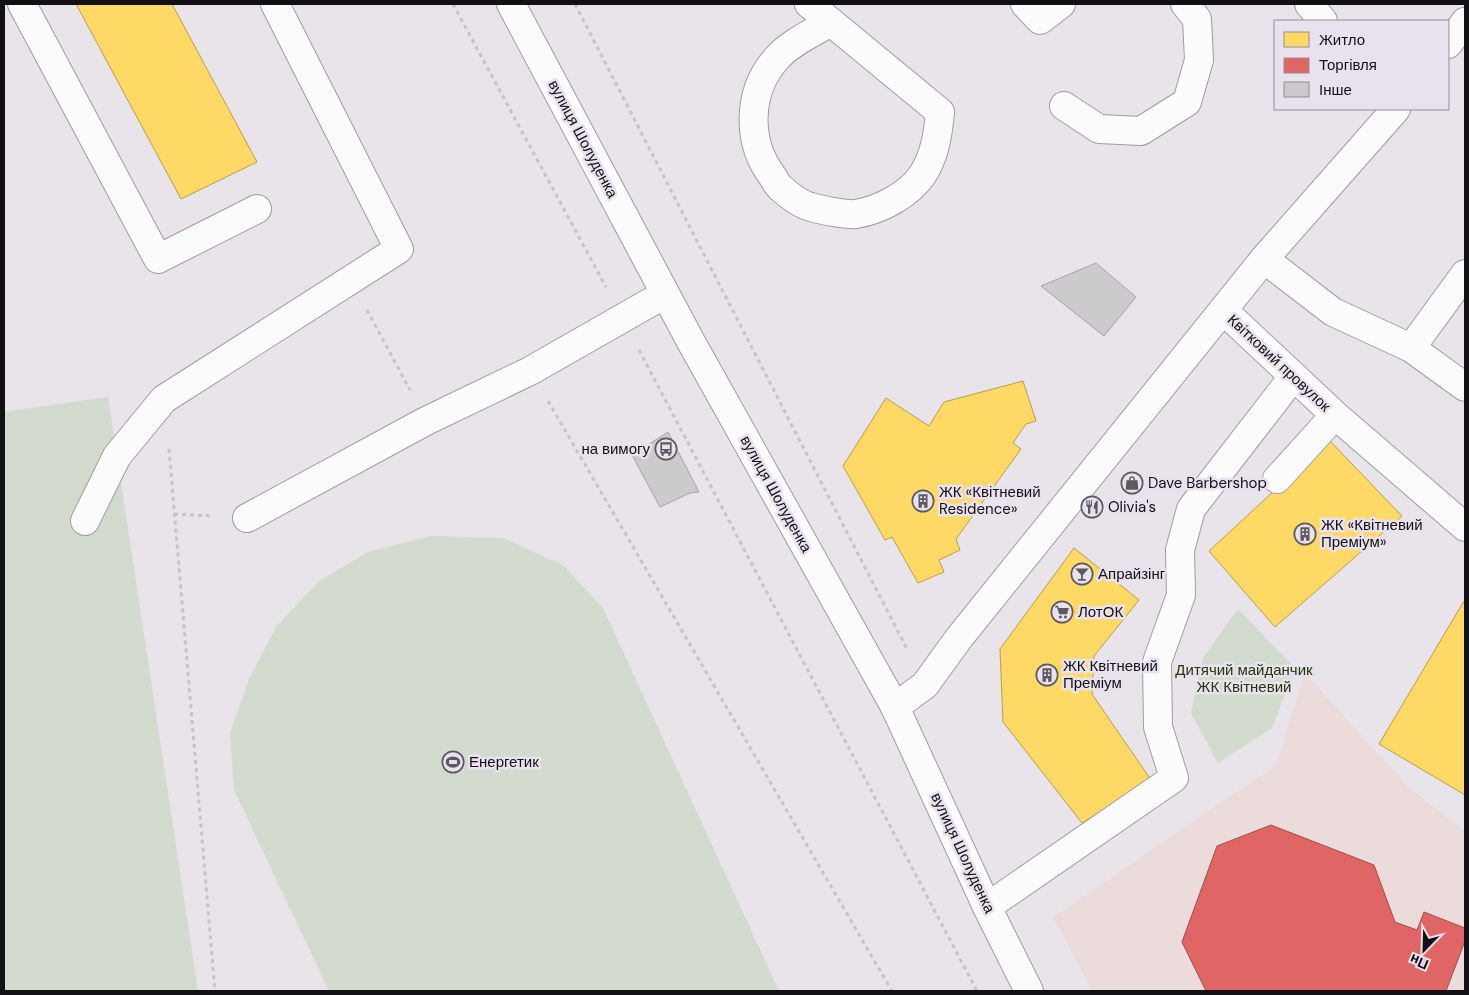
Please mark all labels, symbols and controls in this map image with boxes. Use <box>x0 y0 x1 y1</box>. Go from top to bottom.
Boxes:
legend <box>1274 20 1449 110</box>
text: Житло <box>1319 30 1365 50</box>
text: Торгівля <box>1319 55 1377 75</box>
street label: вулиця Шолуденка <box>543 77 623 202</box>
text: Інше <box>1319 80 1352 100</box>
street label: Квітковий провулок <box>1223 310 1335 416</box>
street label: вулиця Шолуденка <box>736 432 817 557</box>
bus stop icon: на вимогу <box>654 437 678 461</box>
place label: на вимогу <box>581 439 650 459</box>
shop icon: Dave Barbershop <box>1120 471 1144 495</box>
place label: Dave Barbershop <box>1148 473 1267 493</box>
place label: ЖК «Квітневий Residence» <box>939 482 1041 519</box>
building icon: ЖК «Квітневий Residence» <box>911 489 935 513</box>
restaurant icon: Olivia's <box>1080 495 1104 519</box>
place label: Olivia's <box>1108 497 1156 517</box>
place label: ЖК «Квітневий Преміум» <box>1321 515 1423 552</box>
building icon: ЖК «Квітневий Преміум» <box>1293 522 1317 546</box>
bar icon: Апрайзінг <box>1070 562 1094 586</box>
place label: Апрайзінг <box>1098 564 1166 584</box>
supermarket icon: ЛотОК <box>1050 600 1074 624</box>
place label: ЛотОК <box>1078 602 1123 622</box>
place label: ЖК Квітневий Преміум <box>1063 656 1158 693</box>
park label: Дитячий майданчик ЖК Квітневий <box>1175 660 1313 697</box>
building icon: ЖК Квітневий Преміум <box>1035 663 1059 687</box>
sports icon: Енергетик <box>441 750 465 774</box>
place label: Енергетик <box>469 752 539 772</box>
street label: вулиця Шолуденка <box>926 790 1000 917</box>
north arrow <box>1399 925 1449 975</box>
text: Пн <box>1407 950 1431 974</box>

